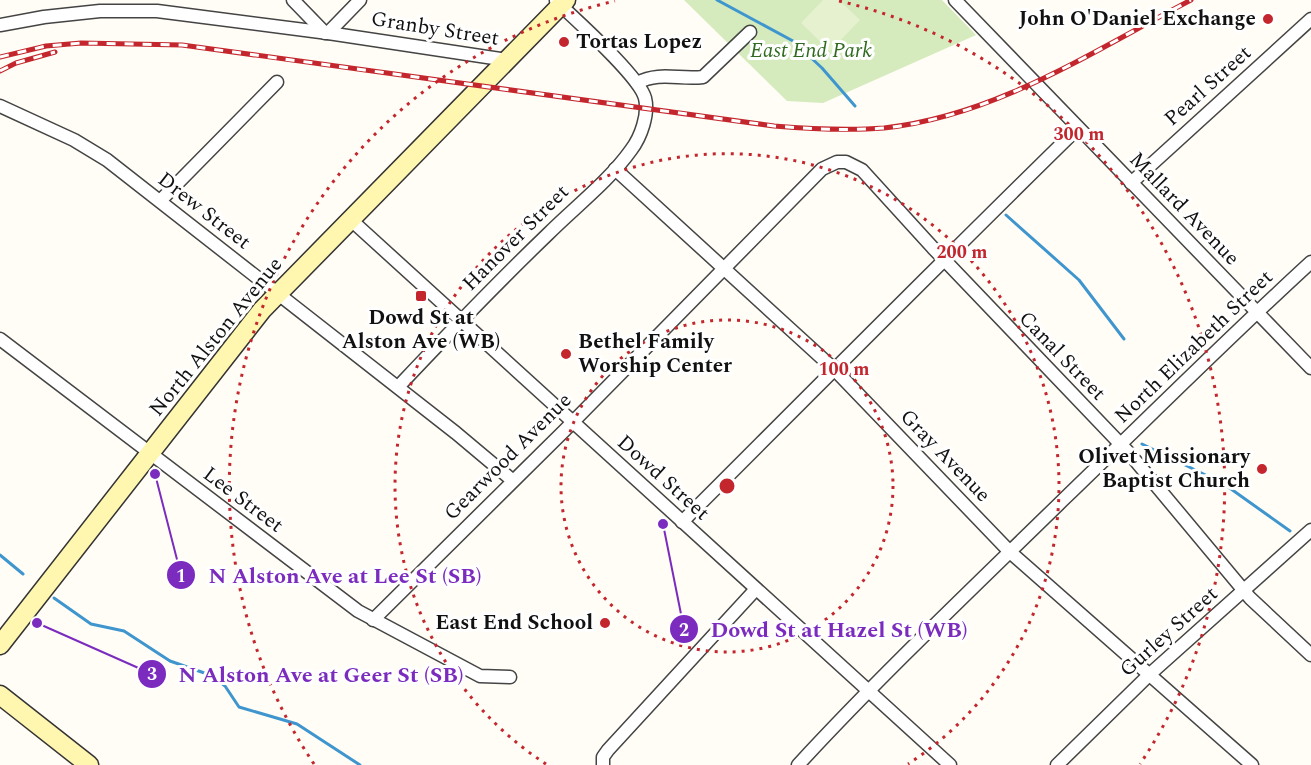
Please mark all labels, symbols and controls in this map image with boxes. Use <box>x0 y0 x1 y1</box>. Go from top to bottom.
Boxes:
street label: Granby Street <box>369 3 501 55</box>
place label: John O'Daniel Exchange <box>1019 3 1256 35</box>
marker: John O'Daniel Exchange <box>1261 12 1275 26</box>
place label: Tortas Lopez <box>576 26 702 58</box>
marker: Tortas Lopez <box>557 35 571 49</box>
park label: East End Park <box>750 35 872 67</box>
street label: Pearl Street <box>1157 38 1259 134</box>
text: 300 m <box>1053 121 1105 148</box>
street label: Mallard Avenue <box>1121 145 1247 273</box>
street label: Drew Street <box>150 164 258 258</box>
street label: Hanover Street <box>455 177 577 299</box>
text: 200 m <box>936 239 988 266</box>
street label: North Alston Avenue <box>141 250 291 424</box>
street label: North Elizabeth Street <box>1107 263 1281 431</box>
marker: Dowd St at Alston Ave (WB) <box>414 289 428 303</box>
place label: Dowd St at Alston Ave (WB) <box>342 302 500 358</box>
street label: Canal Street <box>1011 304 1113 408</box>
place label: Bethel Family Worship Center <box>578 326 732 382</box>
marker: Bethel Family Worship Center <box>559 347 573 361</box>
text: 100 m <box>818 356 870 383</box>
street label: Gearwood Avenue <box>437 386 579 528</box>
street label: Gray Avenue <box>892 402 998 510</box>
street label: Dowd Street <box>609 427 717 529</box>
place label: Olivet Missionary Baptist Church <box>1078 441 1251 497</box>
street label: Lee Street <box>196 459 290 541</box>
marker: Olivet Missionary Baptist Church <box>1255 462 1269 476</box>
centre of rings <box>717 476 737 496</box>
callout: N Alston Ave at Lee St (SB) <box>166 555 493 595</box>
text: N Alston Ave at Lee St (SB) <box>208 560 482 593</box>
text: 1 <box>176 563 186 590</box>
street label: Gurley Street <box>1113 579 1225 685</box>
place label: East End School <box>435 607 593 639</box>
callout: Dowd St at Hazel St (WB) <box>669 609 980 649</box>
text: Dowd St at Hazel St (WB) <box>711 614 967 647</box>
marker: East End School <box>598 616 612 630</box>
text: 2 <box>679 617 689 644</box>
callout: N Alston Ave at Geer St (SB) <box>137 654 476 694</box>
text: N Alston Ave at Geer St (SB) <box>178 659 464 692</box>
text: 3 <box>147 661 157 688</box>

